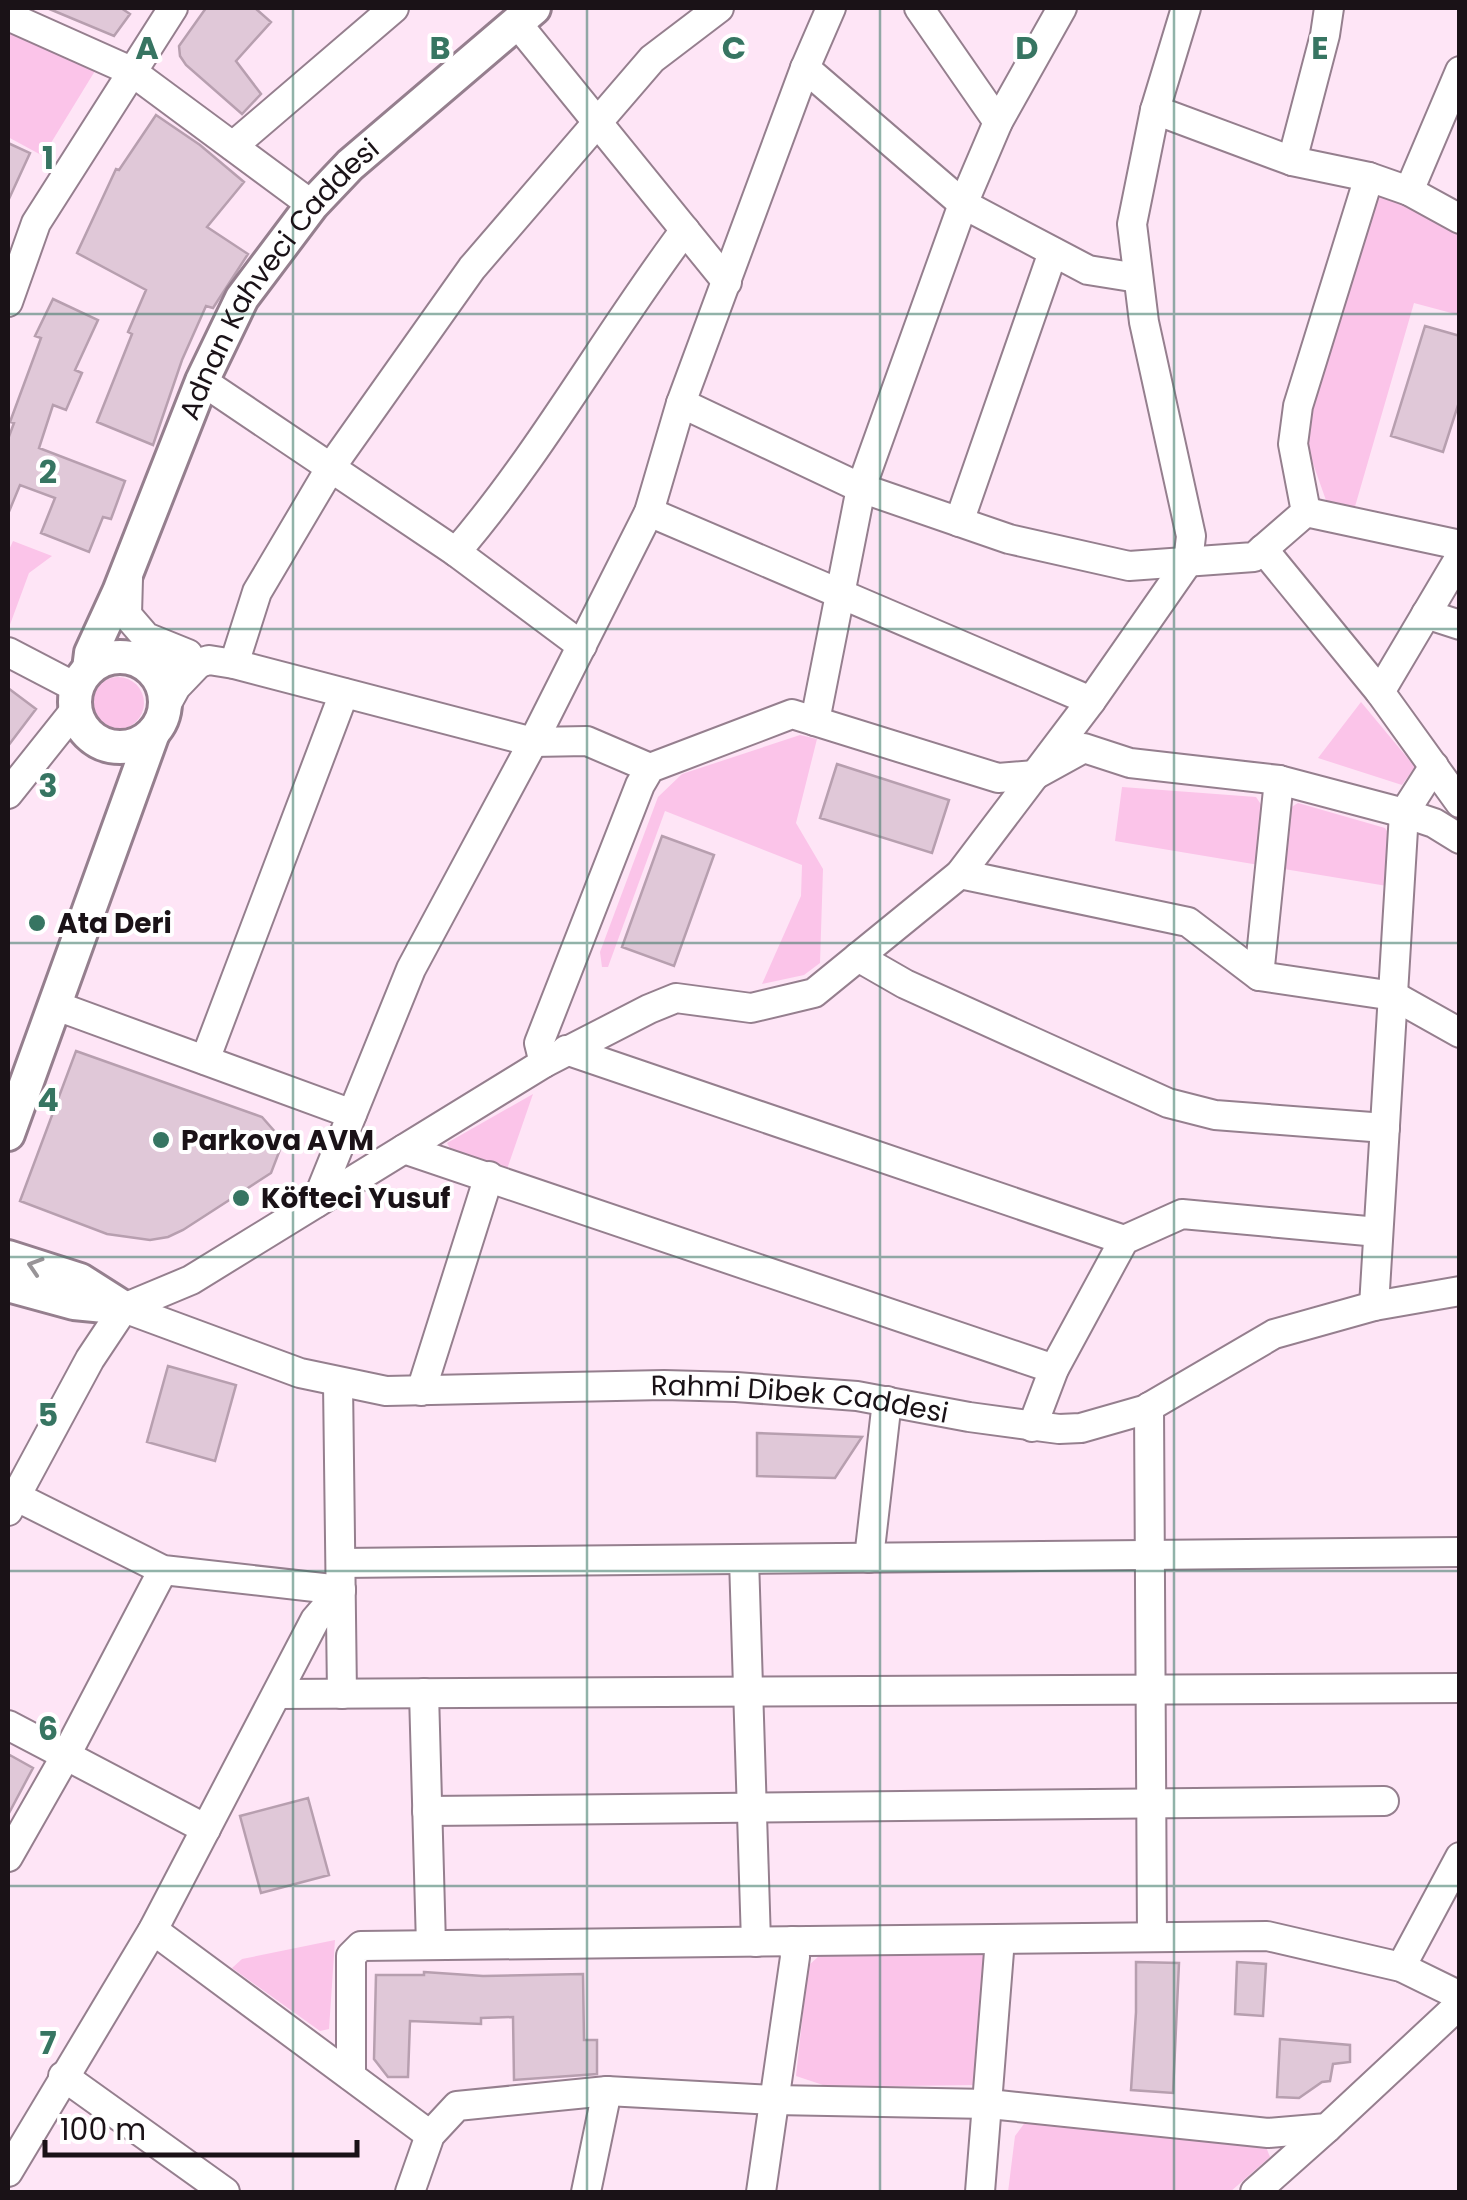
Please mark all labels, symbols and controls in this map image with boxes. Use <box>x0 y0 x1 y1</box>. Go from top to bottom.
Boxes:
text: A <box>135 25 159 70</box>
text: B <box>429 25 451 70</box>
text: C <box>722 25 746 70</box>
text: D <box>1015 25 1039 70</box>
text: E <box>1311 25 1329 70</box>
street label: Adnan Kahveci Caddesi <box>169 129 387 425</box>
text: 1 <box>42 135 54 180</box>
text: 2 <box>39 449 57 494</box>
text: 3 <box>38 763 58 808</box>
place label: Ata Deri <box>57 904 172 943</box>
marker: Ata Deri <box>26 912 48 934</box>
text: 4 <box>37 1077 59 1122</box>
place label: Parkova AVM <box>181 1121 374 1160</box>
marker: Parkova AVM <box>150 1129 172 1151</box>
place label: Köfteci Yusuf <box>261 1179 450 1218</box>
marker: Köfteci Yusuf <box>230 1187 252 1209</box>
one-way arrow <box>28 1257 45 1277</box>
street label: Rahmi Dibek Caddesi <box>650 1365 952 1432</box>
text: 5 <box>38 1392 58 1437</box>
text: 6 <box>38 1706 58 1751</box>
text: 7 <box>39 2020 57 2065</box>
scale bar <box>45 2095 358 2157</box>
text: 100 m <box>60 2108 146 2151</box>

